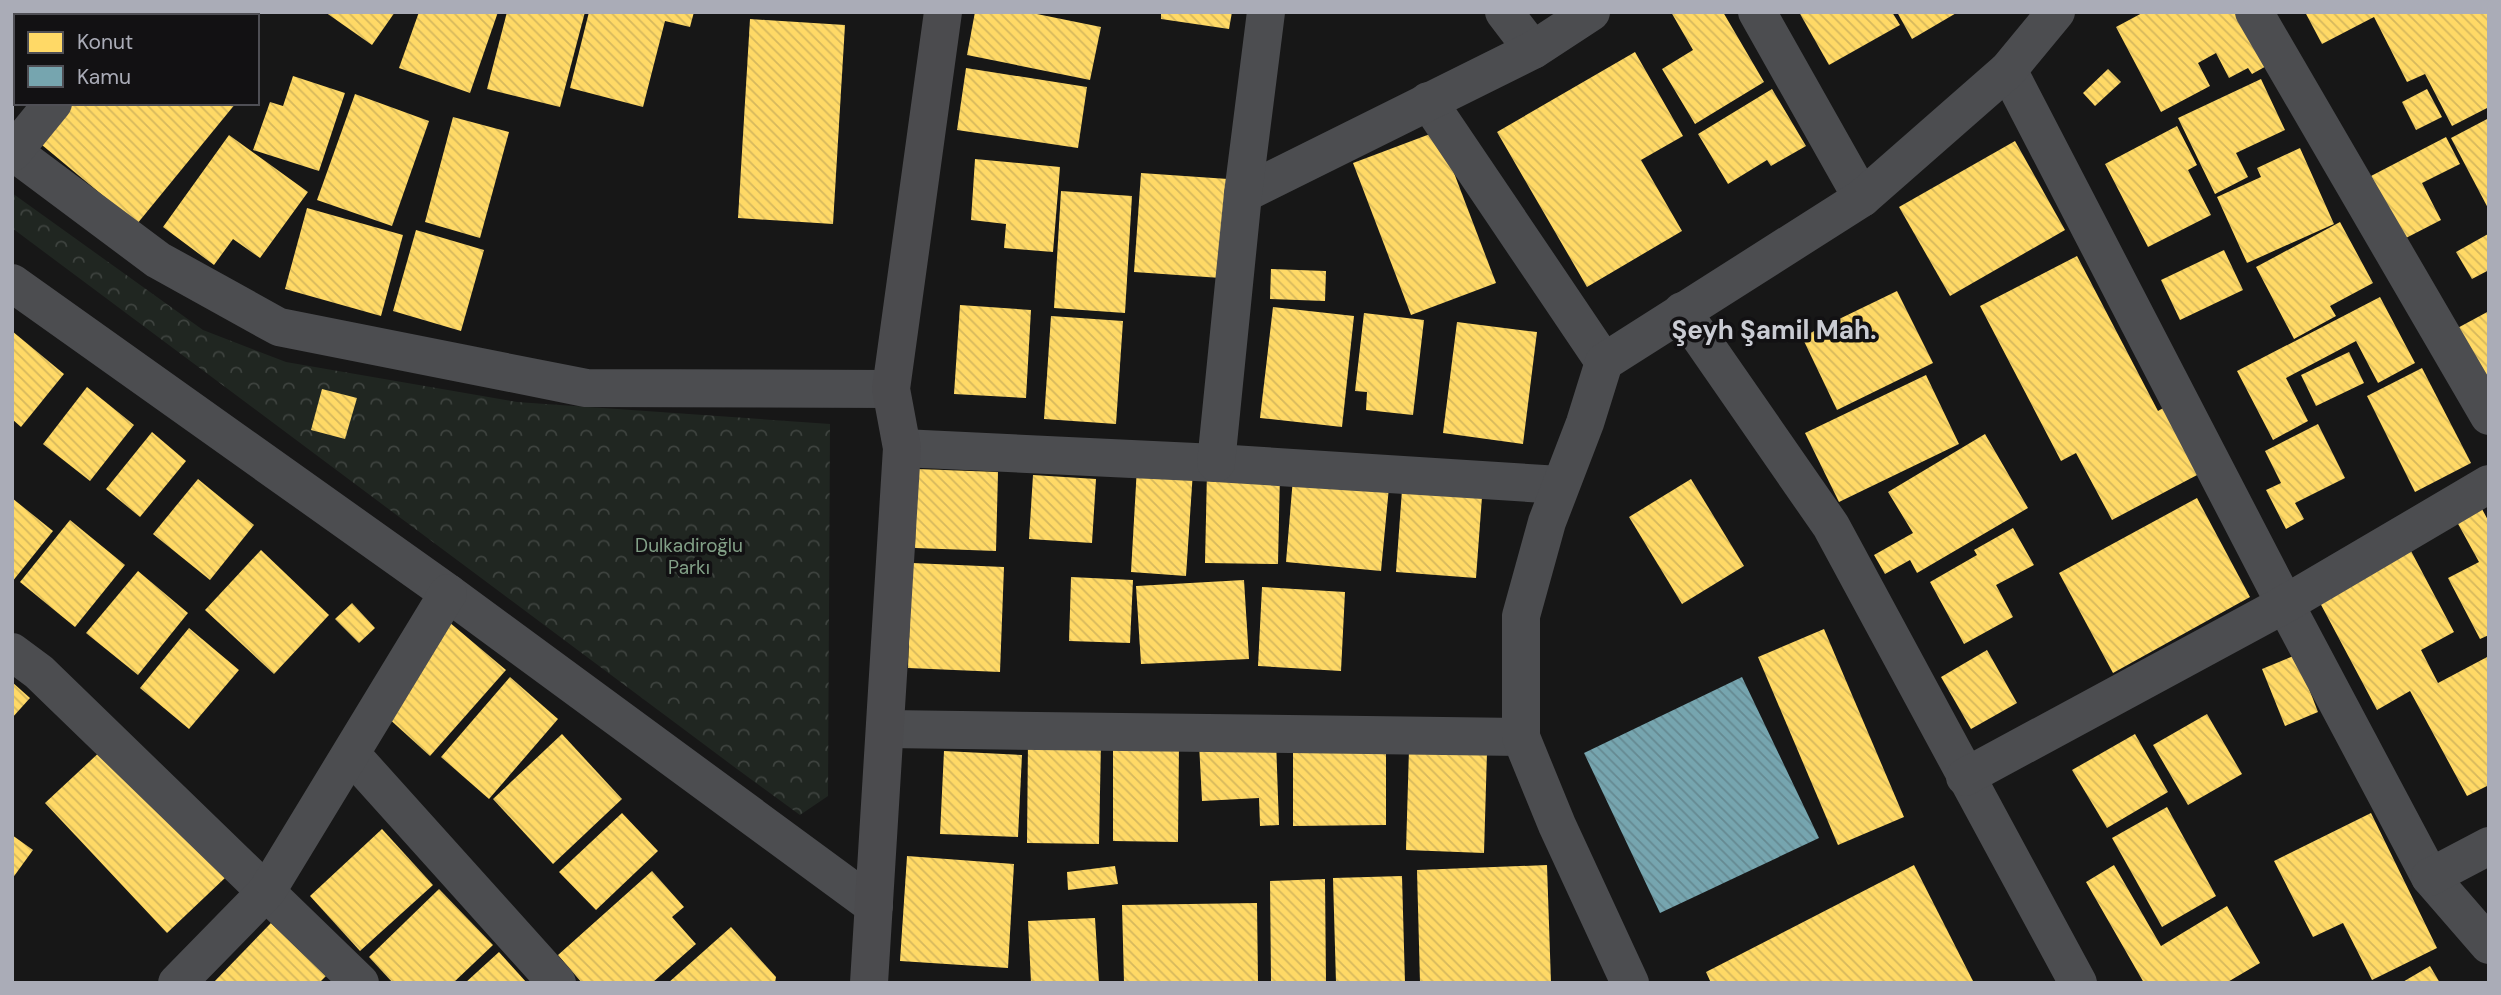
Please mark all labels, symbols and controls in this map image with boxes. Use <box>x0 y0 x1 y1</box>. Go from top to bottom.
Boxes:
legend <box>14 14 259 105</box>
text: Konut <box>77 28 133 56</box>
text: Kamu <box>77 63 131 91</box>
district label: Şeyh Şamil Mah. <box>1671 313 1877 347</box>
park label: Dulkadiroğlu Parkı <box>635 533 743 580</box>

